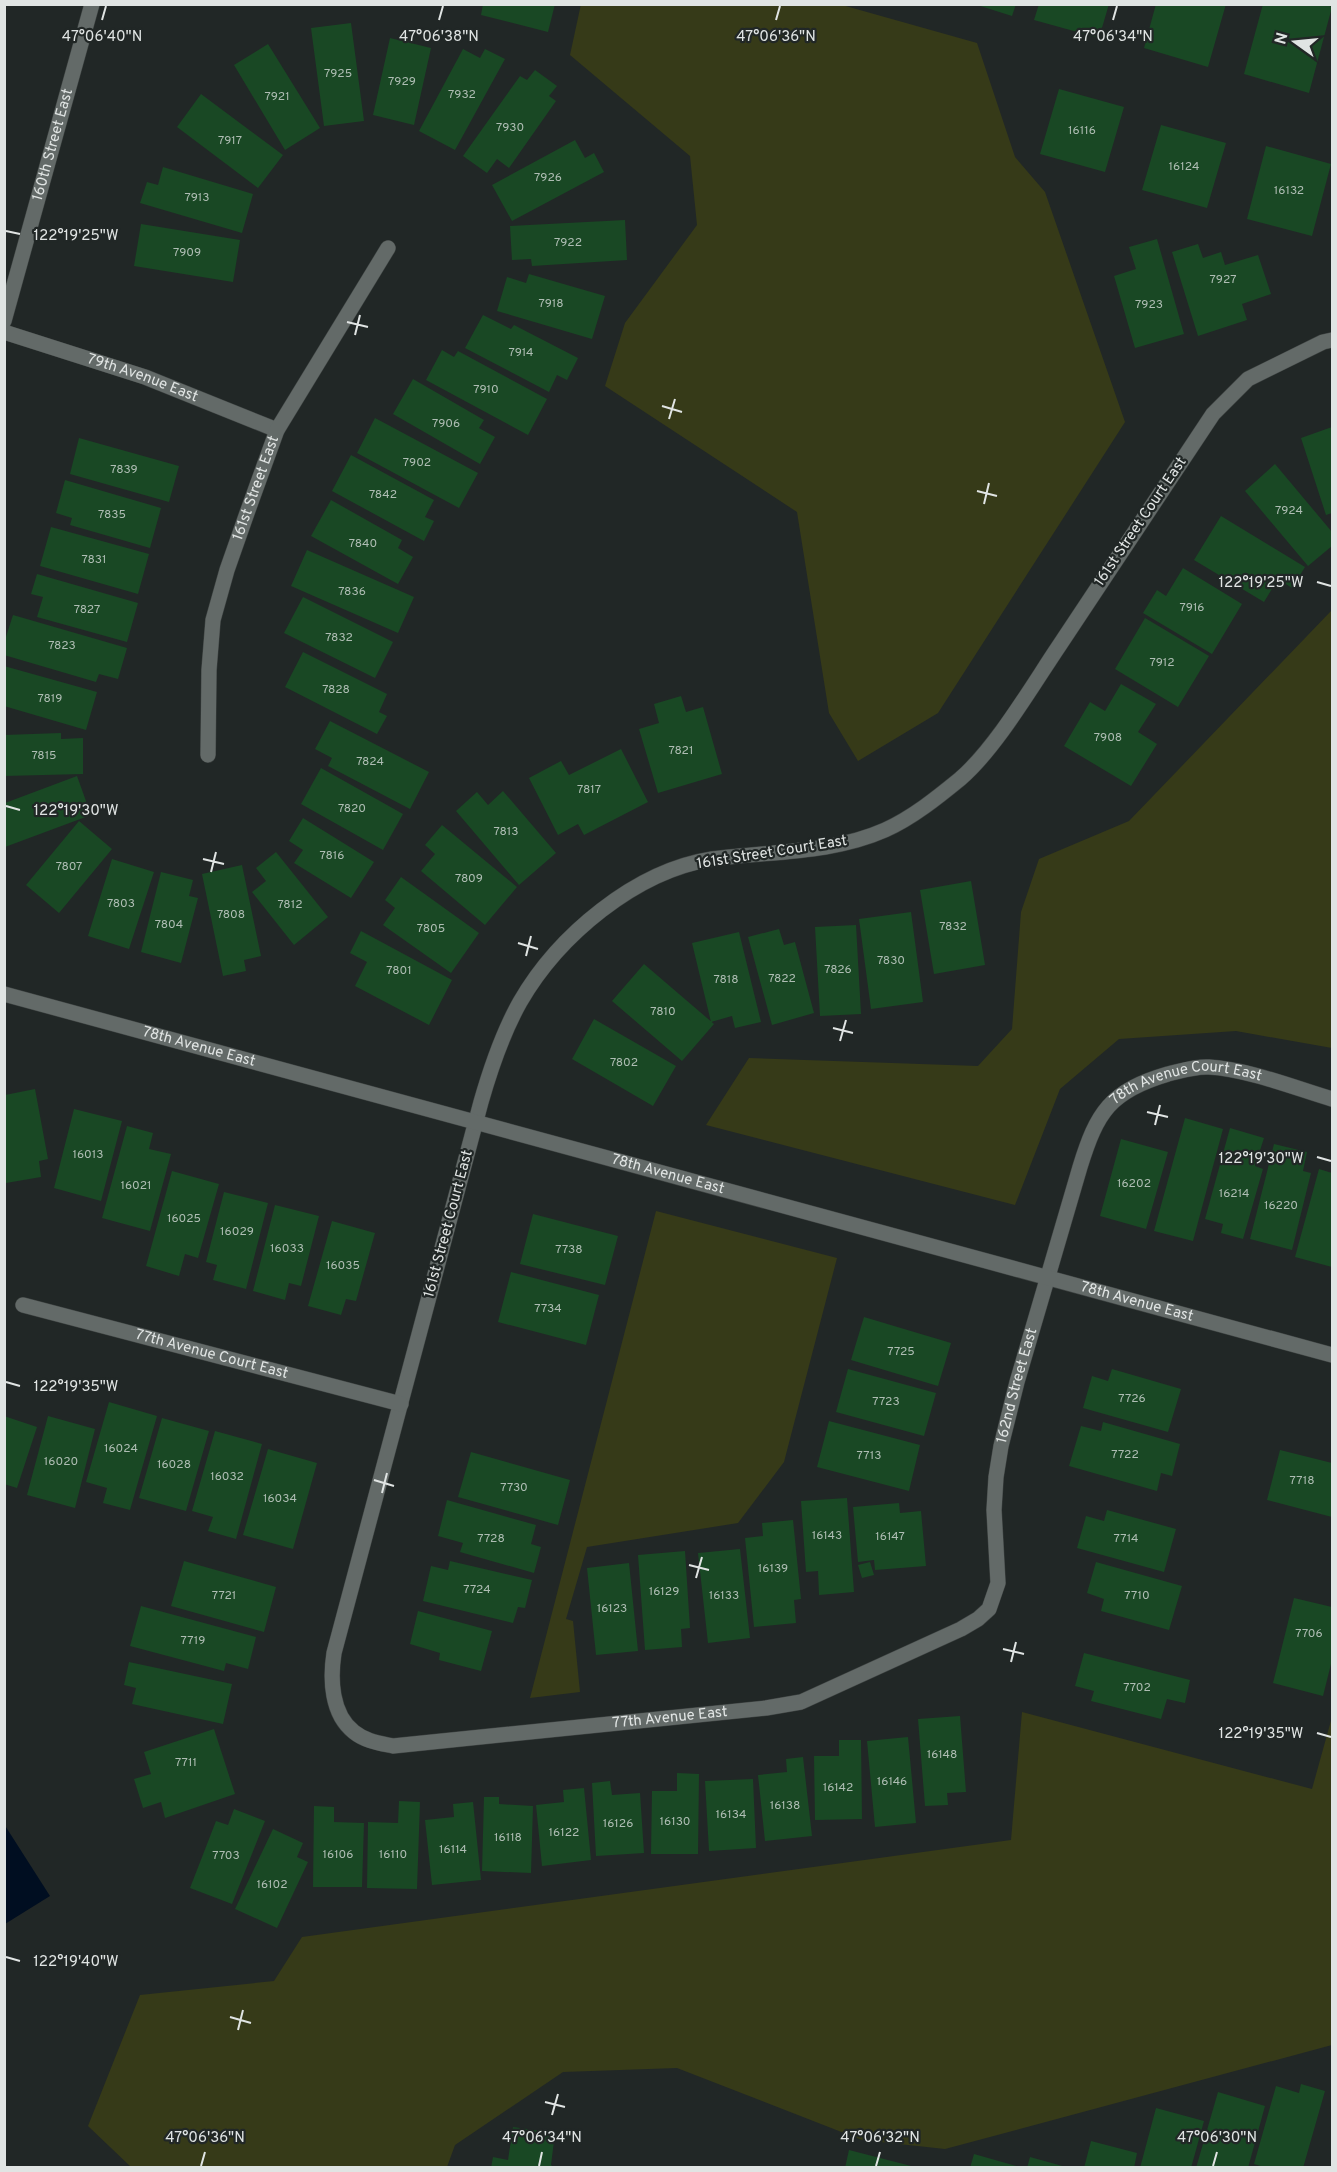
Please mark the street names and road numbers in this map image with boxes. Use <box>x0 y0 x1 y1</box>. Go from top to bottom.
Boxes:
street label: 160th Street East <box>28 86 78 203</box>
street label: 79th Avenue East <box>85 350 201 407</box>
street label: 161st Street East <box>229 433 284 543</box>
street label: 161st Street Court East <box>1091 454 1191 590</box>
street label: 161st Street Court East <box>695 832 849 874</box>
street label: 78th Avenue East <box>140 1023 257 1071</box>
street label: 78th Avenue Court East <box>1106 1057 1264 1109</box>
street label: 161st Street Court East <box>420 1148 478 1300</box>
street label: 78th Avenue East <box>609 1150 726 1199</box>
street label: 78th Avenue East <box>1078 1278 1195 1326</box>
street label: 77th Avenue Court East <box>133 1325 290 1384</box>
street label: 162nd Street East <box>993 1326 1042 1445</box>
street label: 77th Avenue East <box>611 1702 728 1733</box>

